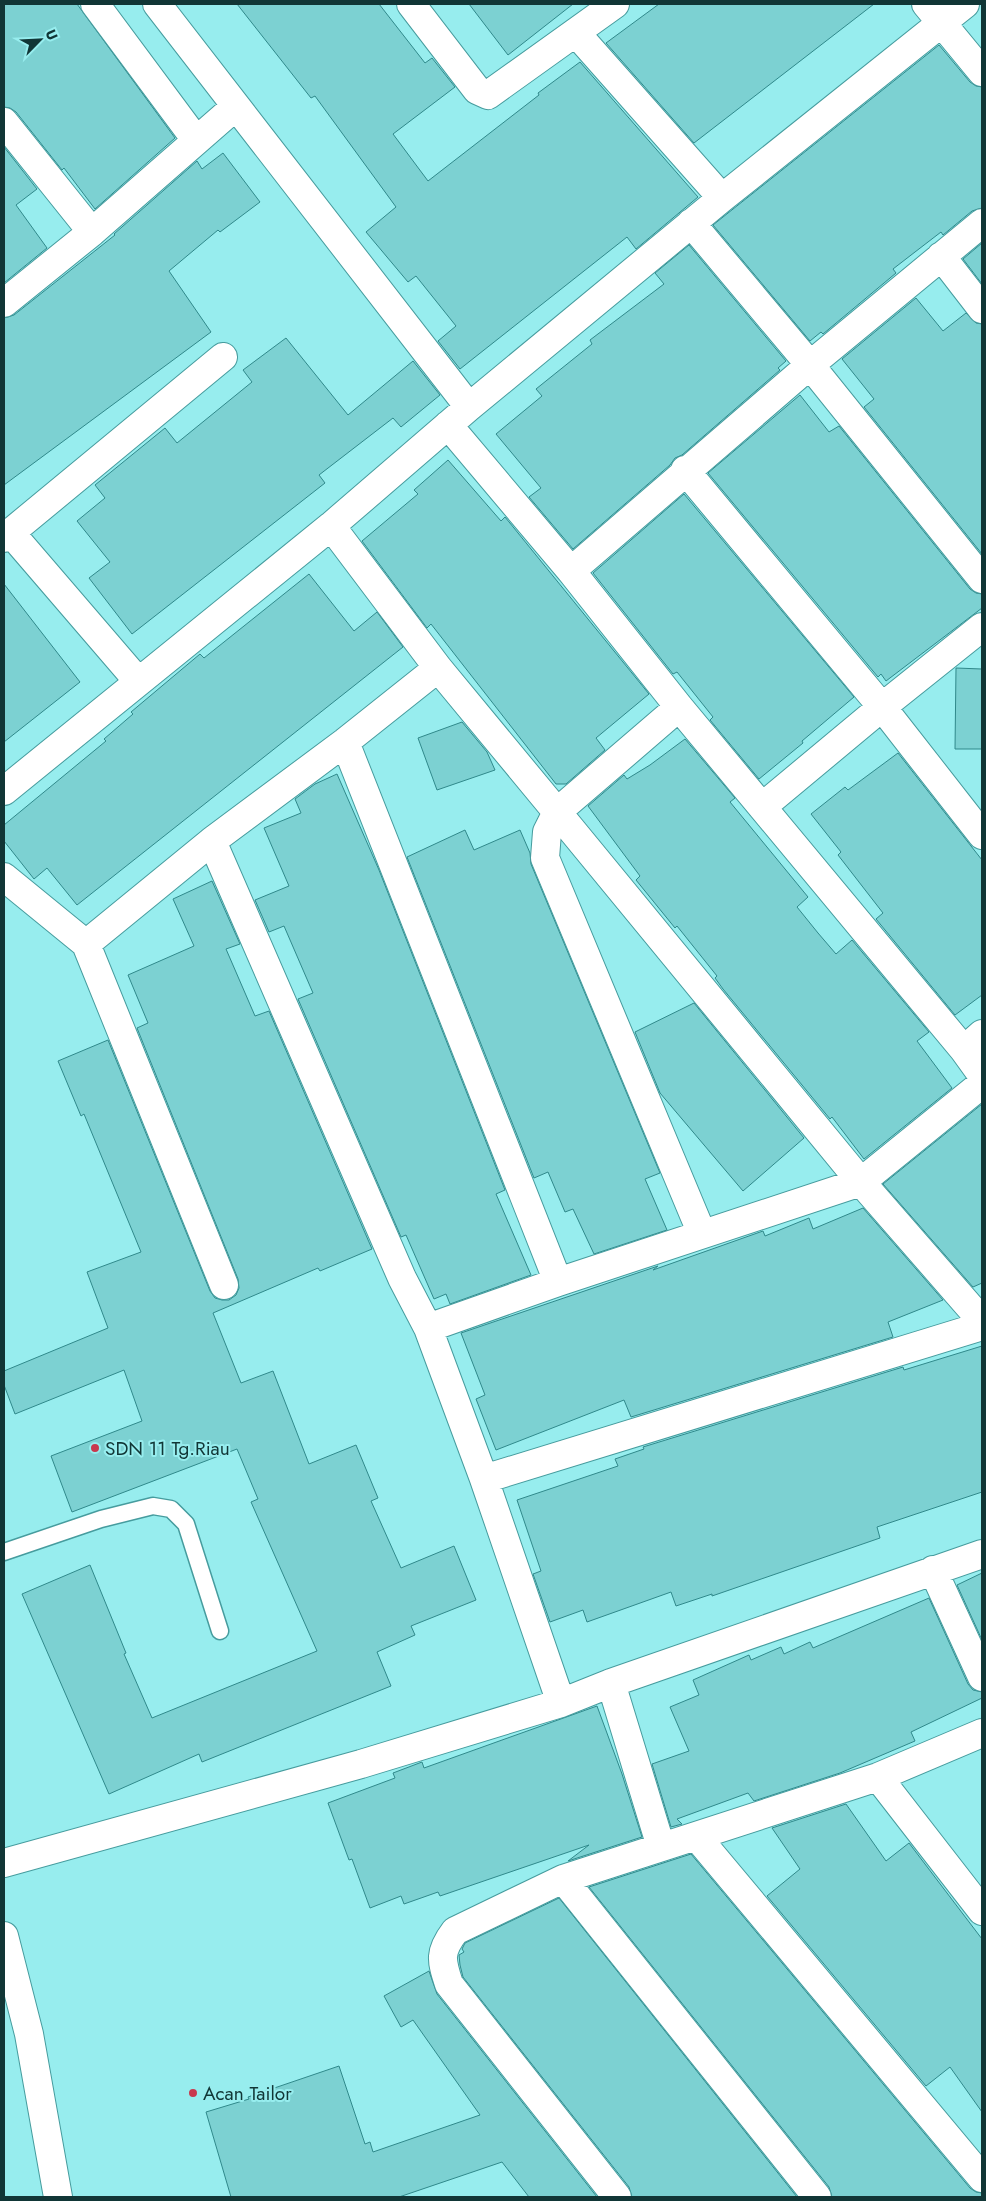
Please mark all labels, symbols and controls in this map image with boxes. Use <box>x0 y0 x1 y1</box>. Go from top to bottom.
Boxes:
north arrow <box>15 15 65 65</box>
text: U <box>41 26 63 43</box>
place label: SDN 11 Tg.Riau <box>105 1435 230 1462</box>
marker: SDN 11 Tg.Riau <box>89 1442 101 1454</box>
place label: Acan Tailor <box>203 2080 292 2107</box>
marker: Acan Tailor <box>187 2087 199 2099</box>

